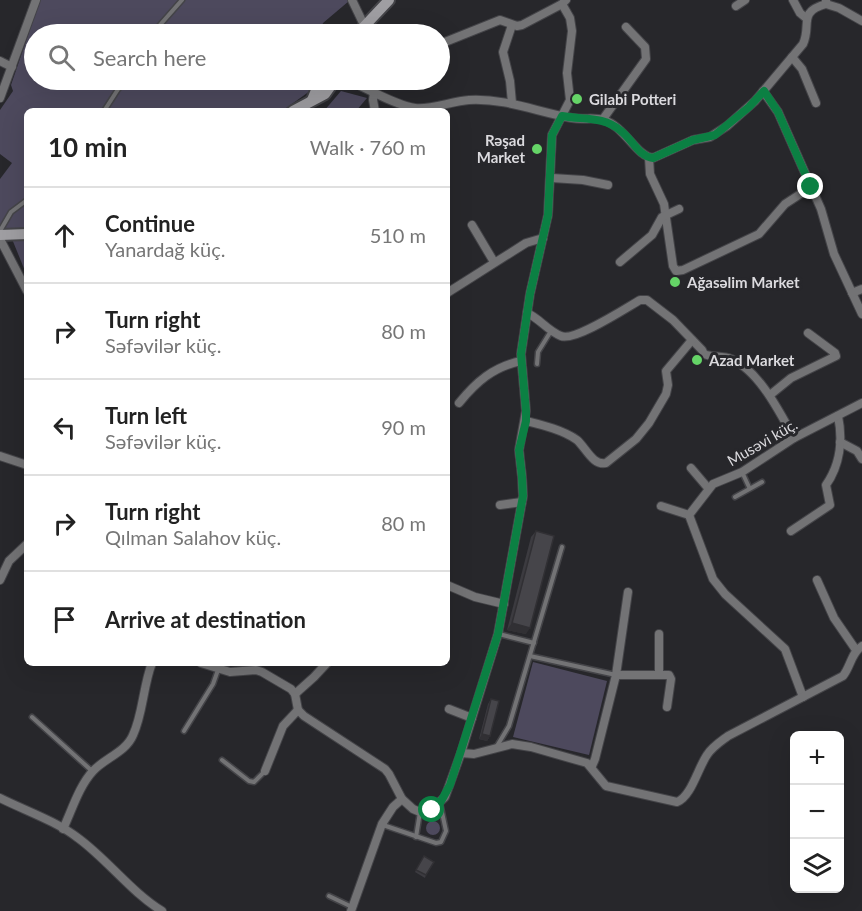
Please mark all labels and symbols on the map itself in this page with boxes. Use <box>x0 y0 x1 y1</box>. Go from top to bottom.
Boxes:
place label: Gilabi Potteri <box>589 90 676 108</box>
marker: Gilabi Potteri <box>570 92 584 106</box>
place label: Rəşad Market <box>477 131 525 166</box>
marker: Rəşad Market <box>530 142 544 156</box>
route end <box>797 173 823 199</box>
place label: Ağasəlim Market <box>686 273 800 291</box>
marker: Ağasəlim Market <box>668 275 682 289</box>
place label: Azad Market <box>708 351 795 369</box>
marker: Azad Market <box>690 353 704 367</box>
street label: Musəvi küç. <box>724 415 800 469</box>
route start <box>418 796 444 822</box>

